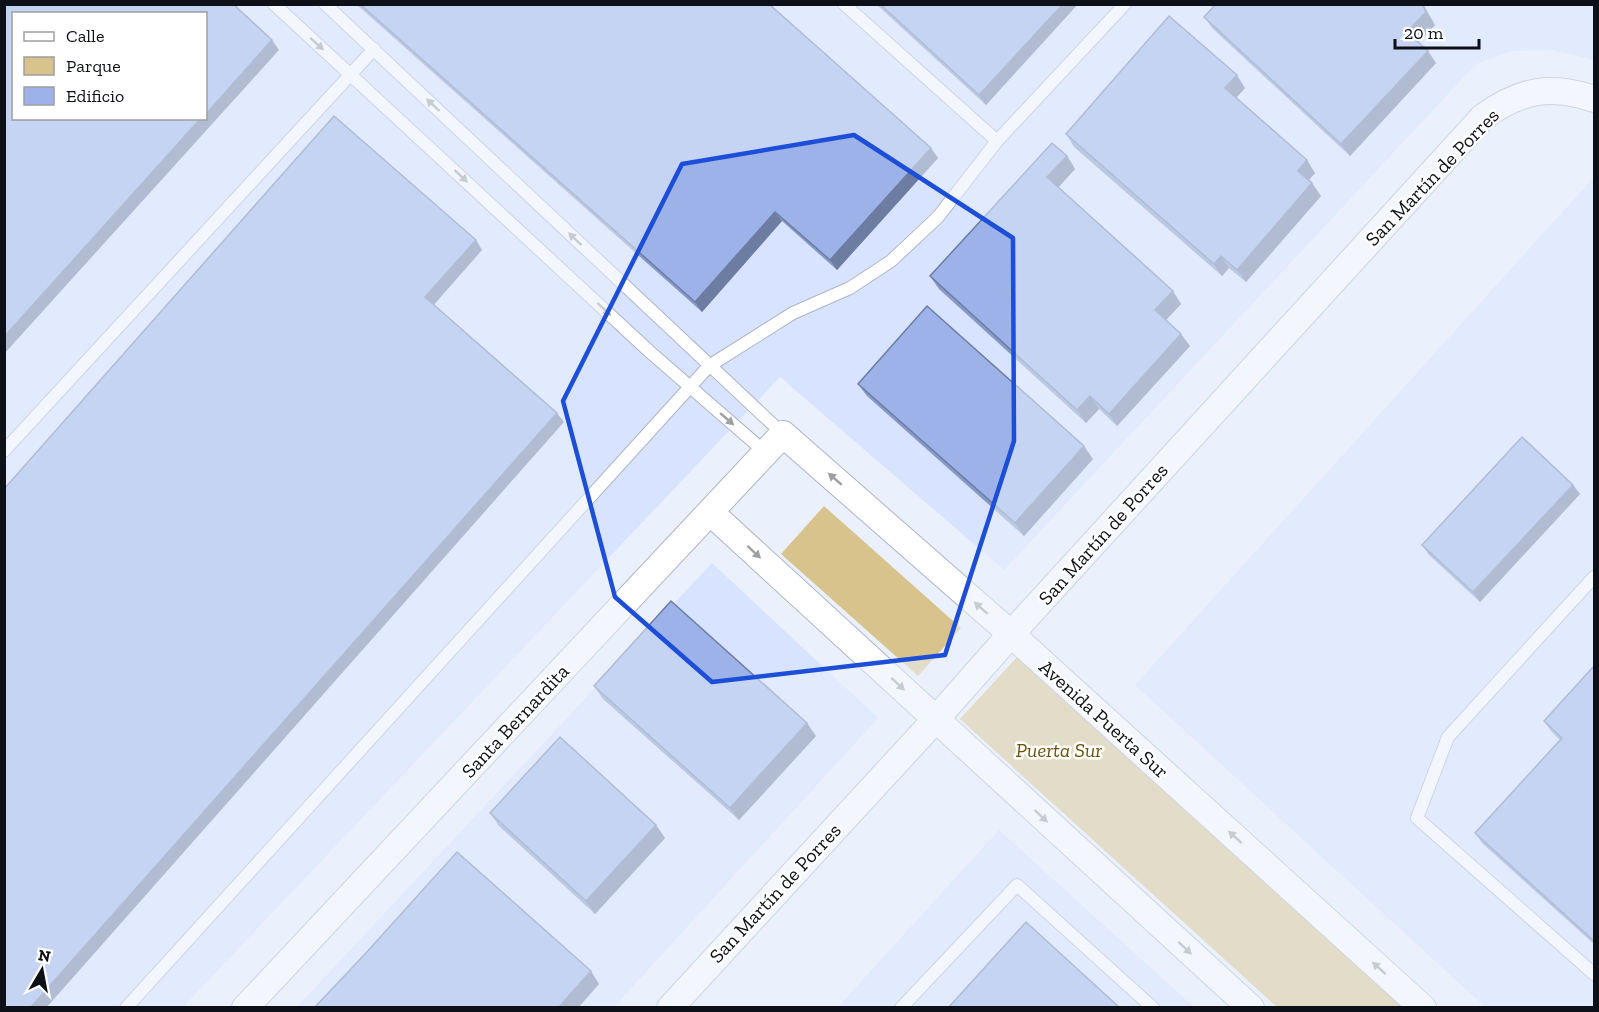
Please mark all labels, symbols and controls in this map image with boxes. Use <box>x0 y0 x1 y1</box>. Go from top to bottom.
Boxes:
legend <box>12 12 207 120</box>
scale bar <box>1395 12 1479 50</box>
text: 20 m <box>1404 22 1444 44</box>
text: Calle <box>66 25 104 47</box>
one-way arrow <box>310 37 325 51</box>
text: Parque <box>66 55 121 77</box>
text: Edificio <box>66 85 124 107</box>
one-way arrow <box>426 98 441 112</box>
street label: San Martín de Porres <box>1360 103 1504 251</box>
one-way arrow <box>453 169 468 183</box>
one-way arrow <box>567 232 582 246</box>
one-way arrow <box>596 302 611 316</box>
one-way arrow <box>719 412 734 425</box>
street label: San Martín de Porres <box>1033 458 1173 610</box>
one-way arrow <box>827 472 842 486</box>
one-way arrow <box>746 545 761 558</box>
one-way arrow <box>974 602 989 615</box>
street label: Avenida Puerta Sur <box>1034 655 1174 783</box>
street label: Santa Bernardita <box>456 659 574 783</box>
one-way arrow <box>890 677 905 690</box>
park label: Puerta Sur <box>1016 738 1102 762</box>
one-way arrow <box>1034 809 1049 823</box>
street label: San Martín de Porres <box>704 818 846 968</box>
one-way arrow <box>1228 831 1243 844</box>
north arrow <box>12 940 72 1000</box>
one-way arrow <box>1177 941 1192 954</box>
text: N <box>37 945 52 966</box>
one-way arrow <box>1372 961 1387 975</box>

